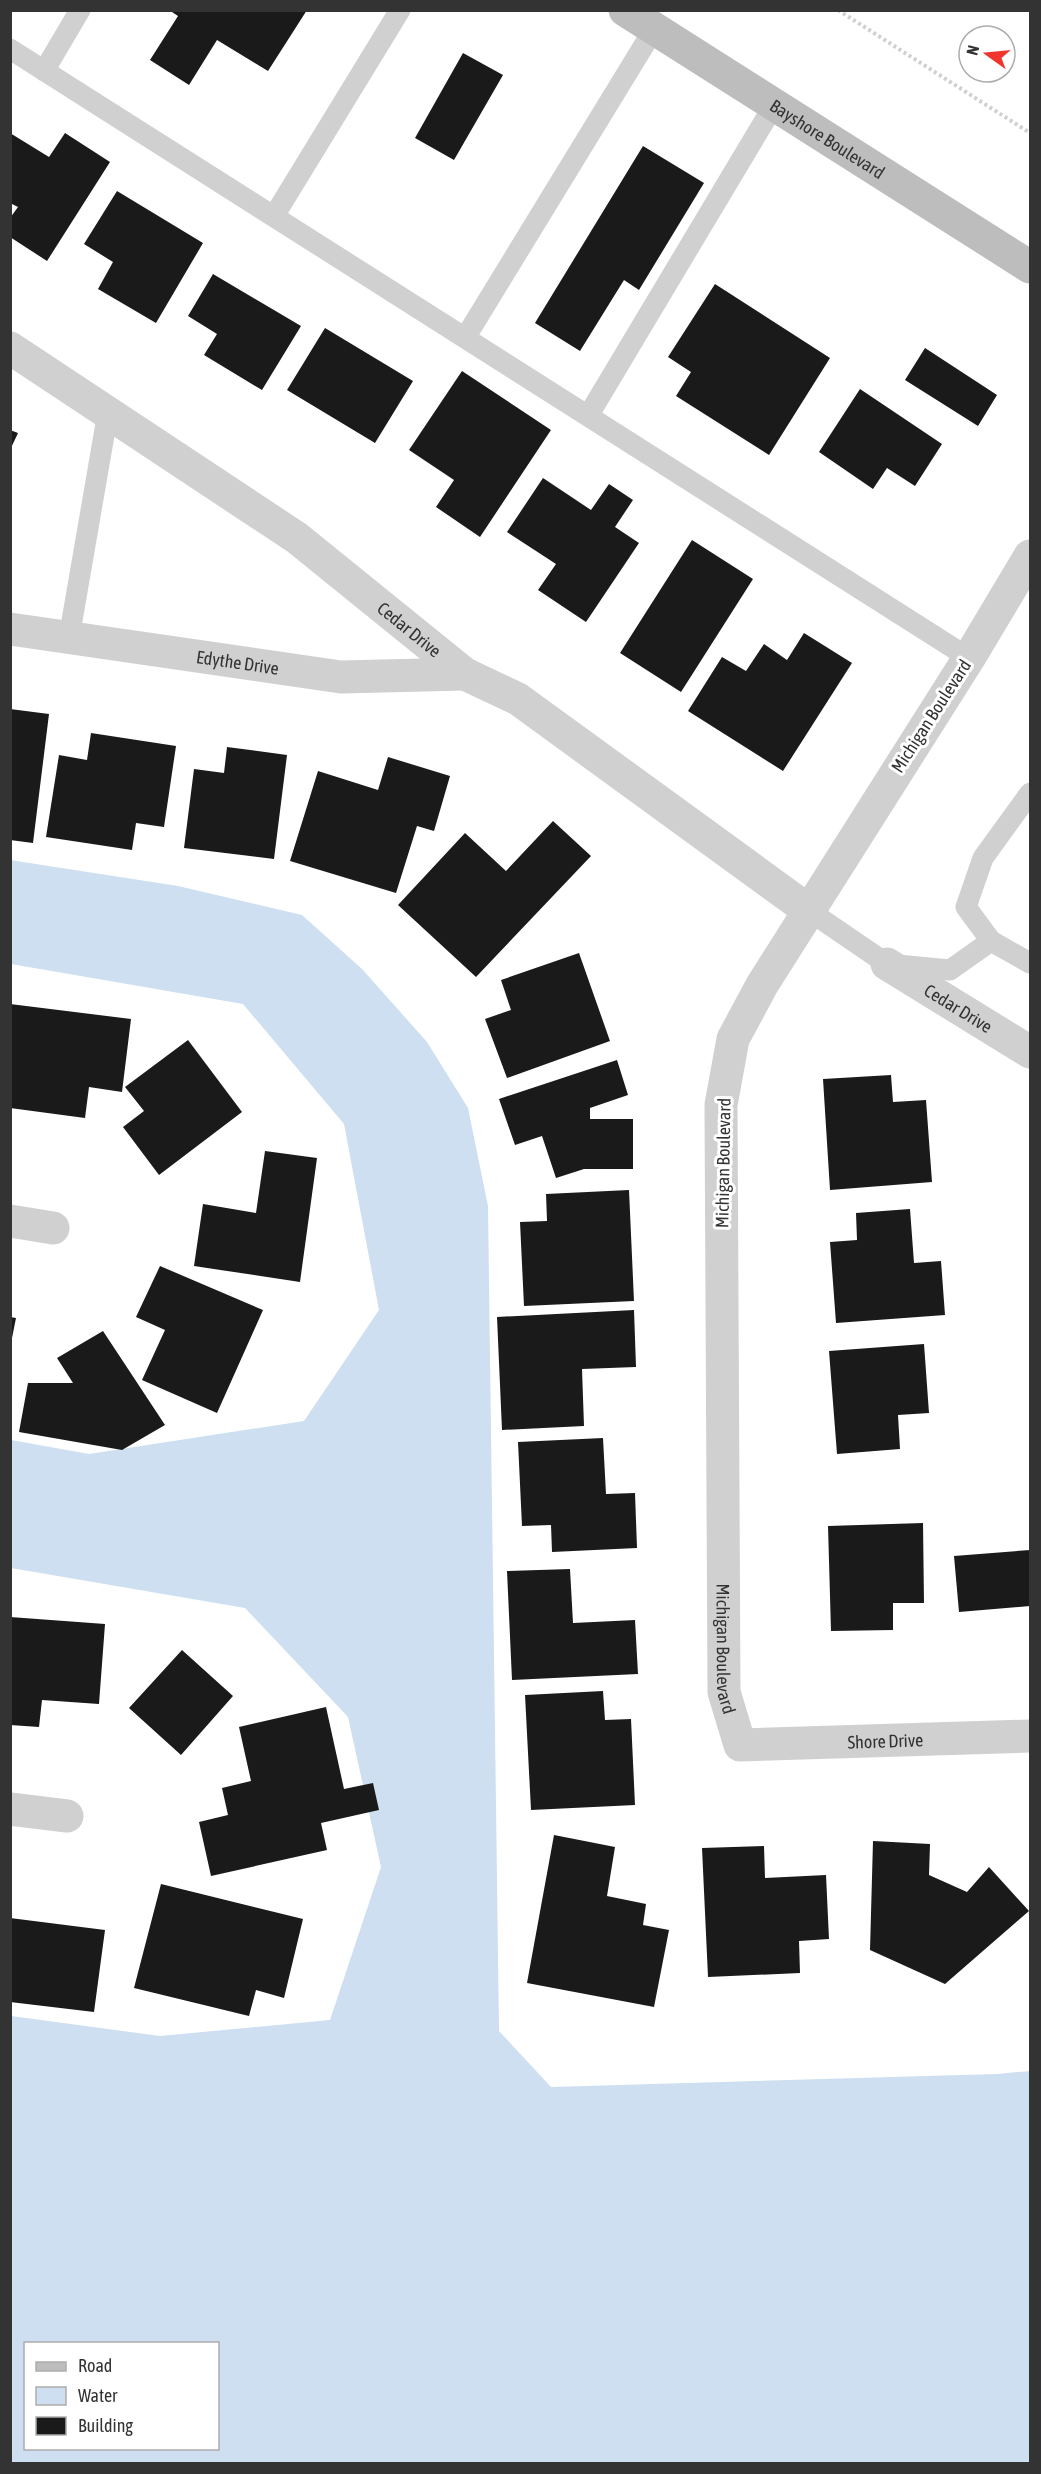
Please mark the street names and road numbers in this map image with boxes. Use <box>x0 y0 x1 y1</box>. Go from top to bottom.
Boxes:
street label: Bayshore Boulevard <box>766 94 889 183</box>
street label: Cedar Drive <box>373 597 446 661</box>
street label: Edythe Drive <box>195 646 280 678</box>
street label: Michigan Boulevard <box>887 656 975 776</box>
street label: Cedar Drive <box>921 979 996 1037</box>
street label: Michigan Boulevard <box>711 1098 735 1228</box>
street label: Michigan Boulevard <box>713 1583 740 1716</box>
street label: Shore Drive <box>847 1729 923 1752</box>

